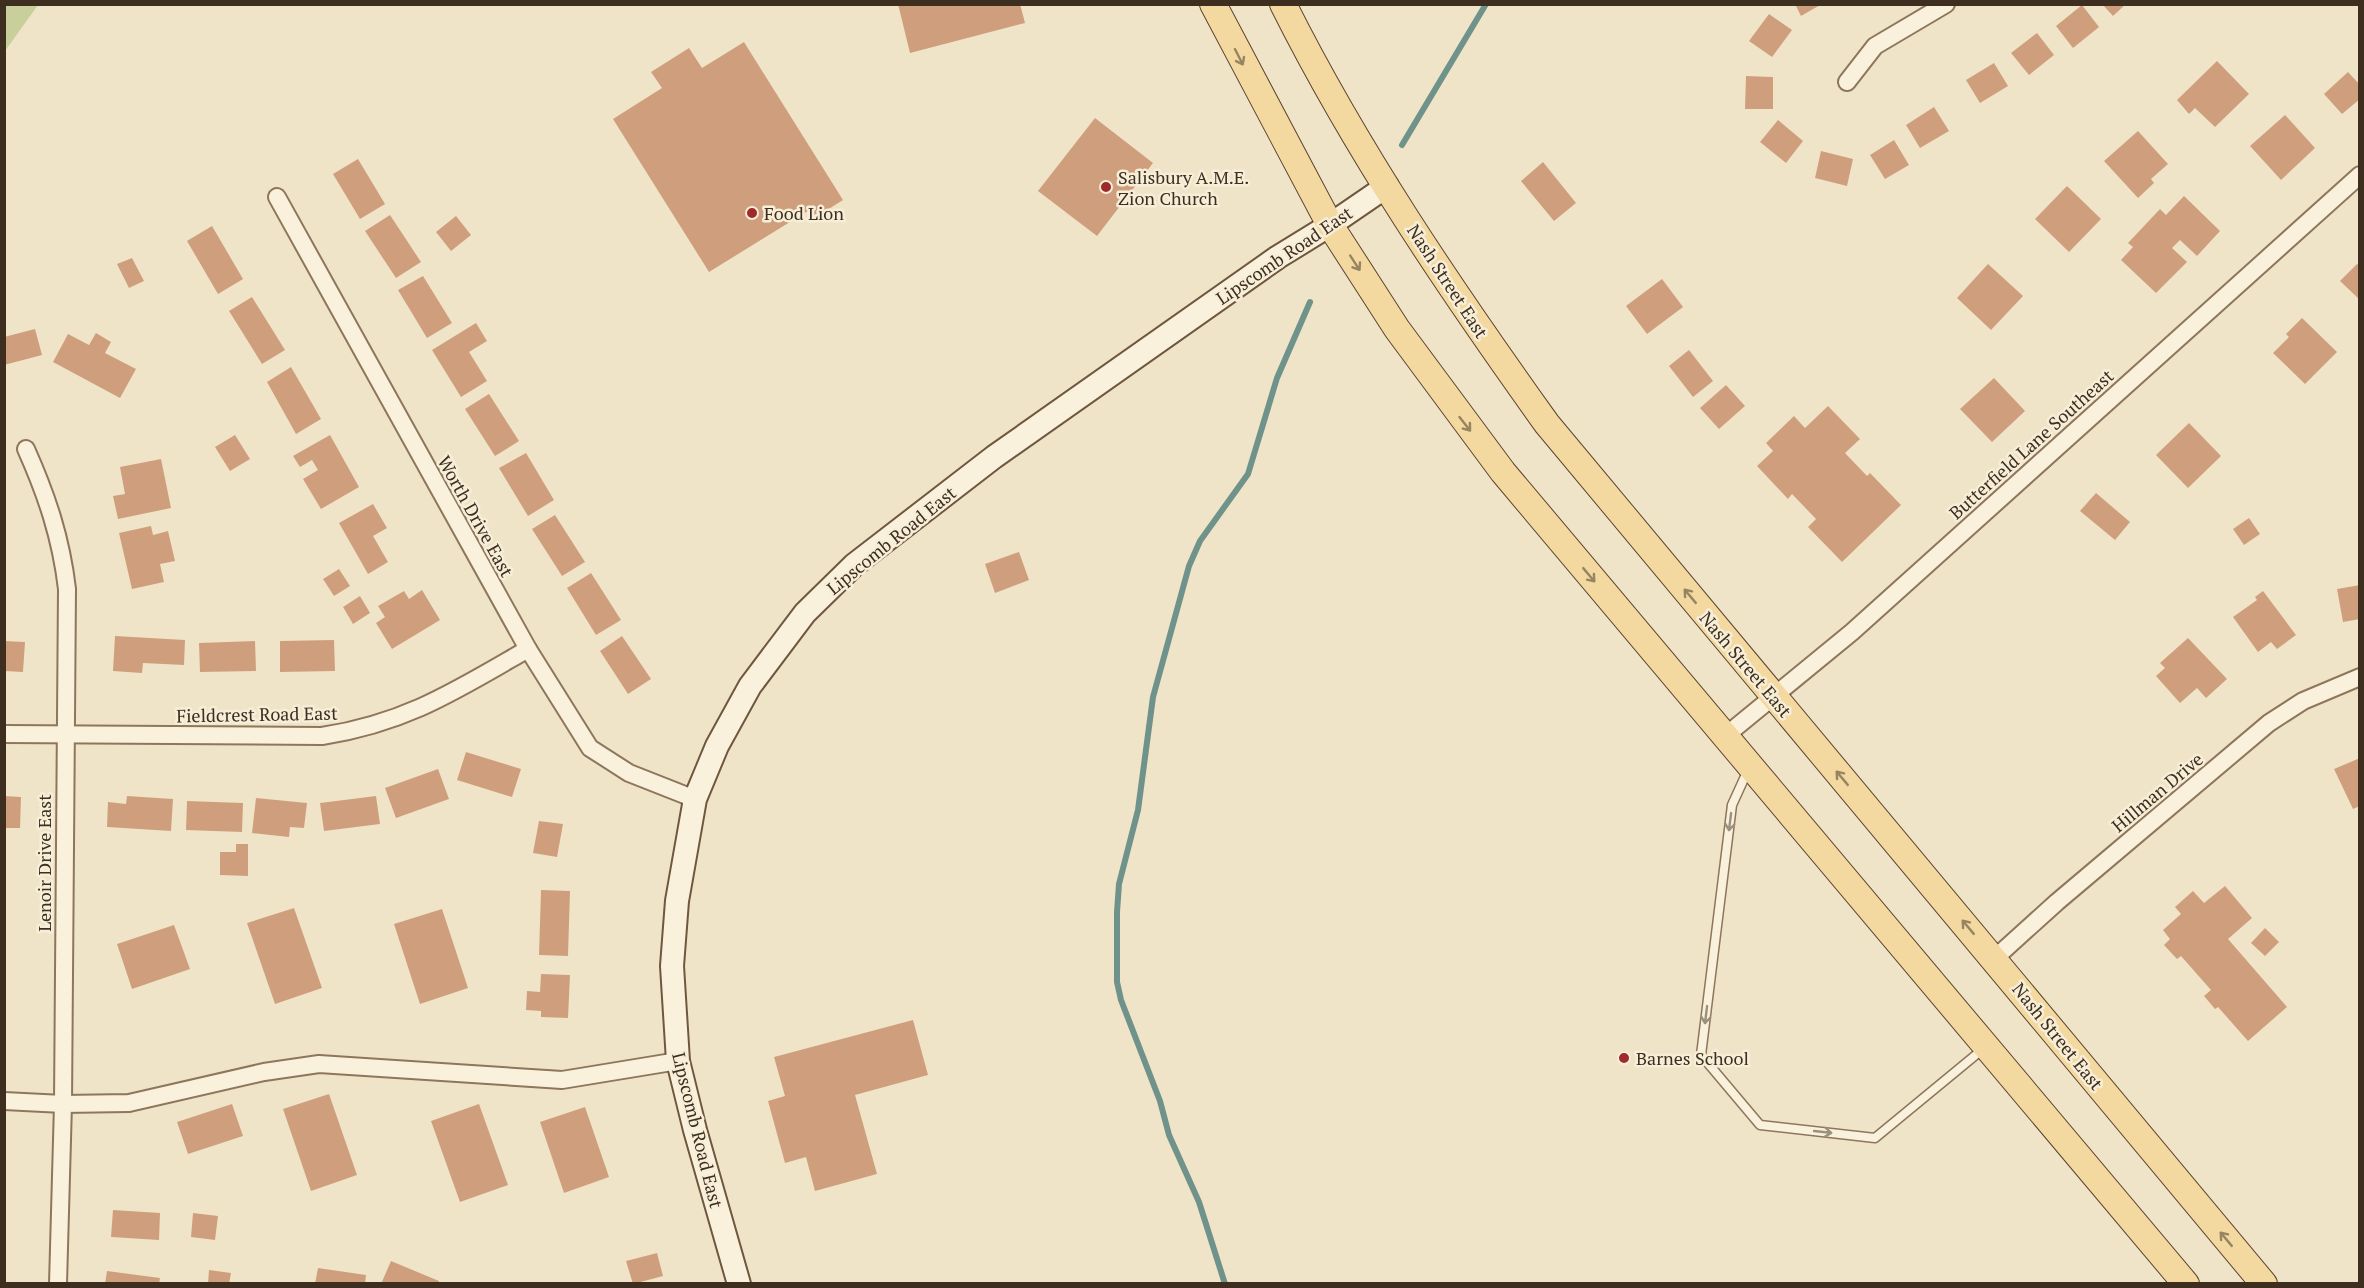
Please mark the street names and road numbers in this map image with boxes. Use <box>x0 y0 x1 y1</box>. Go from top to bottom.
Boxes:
street label: Lipscomb Road East <box>1211 200 1357 310</box>
street label: Nash Street East <box>1402 219 1494 343</box>
street label: Butterfield Lane Southeast <box>1944 364 2118 524</box>
street label: Worth Drive East <box>433 451 519 581</box>
street label: Lipscomb Road East <box>821 480 961 600</box>
street label: Nash Street East <box>1695 606 1798 722</box>
street label: Fieldcrest Road East <box>176 701 338 727</box>
street label: Hillman Drive <box>2106 747 2208 837</box>
street label: Lenoir Drive East <box>32 794 56 932</box>
street label: Nash Street East <box>2007 977 2109 1095</box>
street label: Lipscomb Road East <box>667 1050 729 1211</box>

